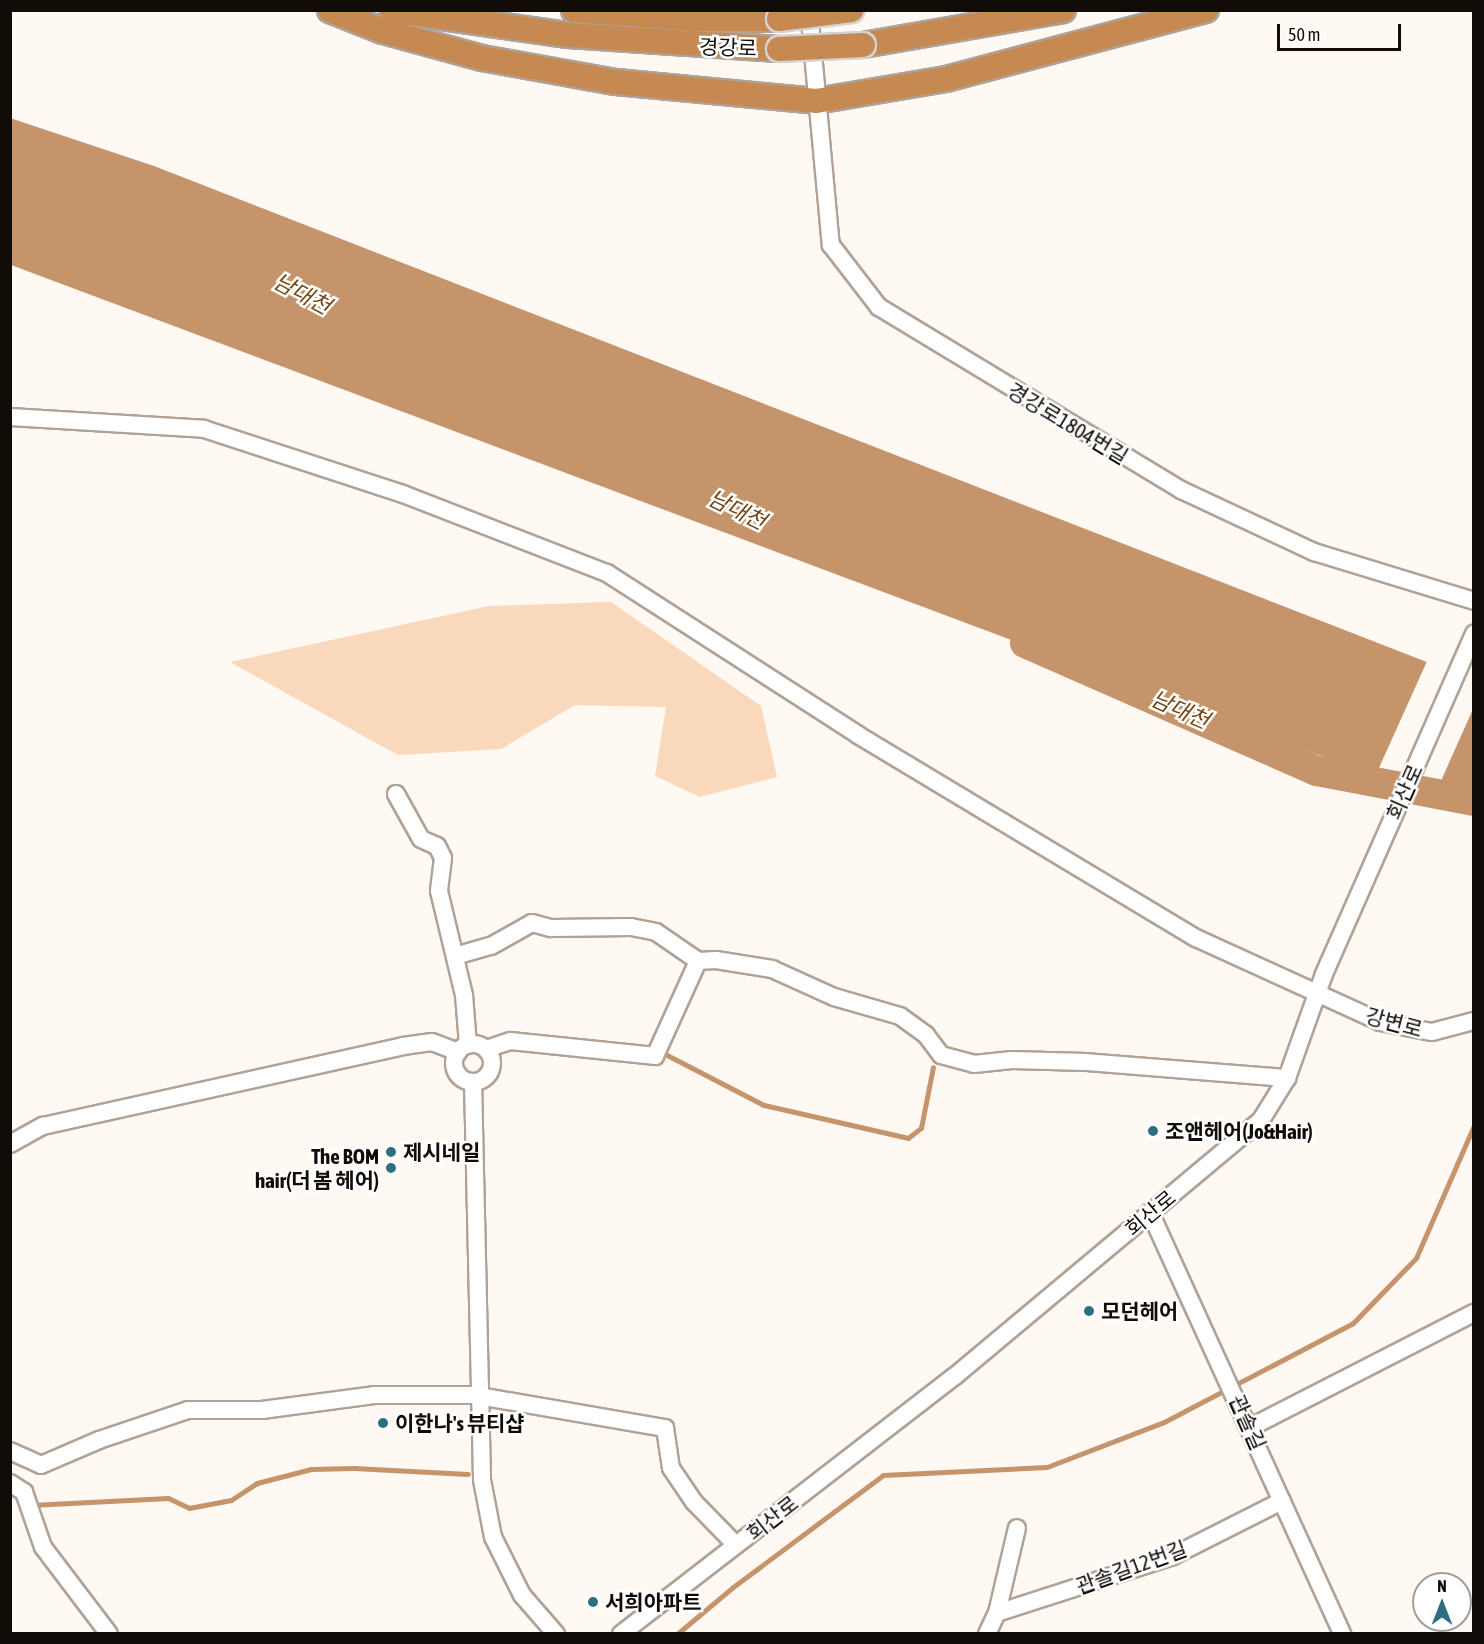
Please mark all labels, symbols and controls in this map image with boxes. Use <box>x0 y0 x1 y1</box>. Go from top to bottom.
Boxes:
scale bar <box>1280 12 1404 50</box>
text: 50 m <box>1288 24 1320 45</box>
street label: 경강로 <box>699 33 757 61</box>
water label: 남대천 <box>269 268 335 320</box>
street label: 경강로1804번길 <box>1003 377 1133 469</box>
water label: 남대천 <box>704 485 770 535</box>
water label: 남대천 <box>1147 686 1213 734</box>
street label: 회산로 <box>1381 760 1427 824</box>
street label: 강변로 <box>1363 1002 1425 1042</box>
place label: 조앤헤어(Jo&Hair) <box>1165 1118 1313 1144</box>
marker: 조앤헤어(Jo&Hair) <box>1146 1124 1160 1138</box>
place label: 제시네일 <box>403 1139 480 1165</box>
place label: The BOM hair(더 봄 헤어) <box>255 1143 379 1193</box>
marker: 제시네일 <box>384 1145 398 1159</box>
marker: The BOM hair(더 봄 헤어) <box>384 1161 398 1175</box>
street label: 회산로 <box>1120 1185 1180 1241</box>
place label: 모던헤어 <box>1101 1298 1178 1324</box>
marker: 모던헤어 <box>1082 1304 1096 1318</box>
street label: 관솔길 <box>1225 1390 1271 1454</box>
place label: 이한나's 뷰티샵 <box>395 1410 525 1436</box>
marker: 이한나's 뷰티샵 <box>376 1416 390 1430</box>
street label: 회산로 <box>741 1490 803 1546</box>
street label: 관솔길12번길 <box>1072 1535 1190 1599</box>
north arrow <box>1412 1572 1472 1632</box>
text: N <box>1437 1577 1447 1595</box>
place label: 서희아파트 <box>605 1589 702 1615</box>
marker: 서희아파트 <box>586 1595 600 1609</box>

